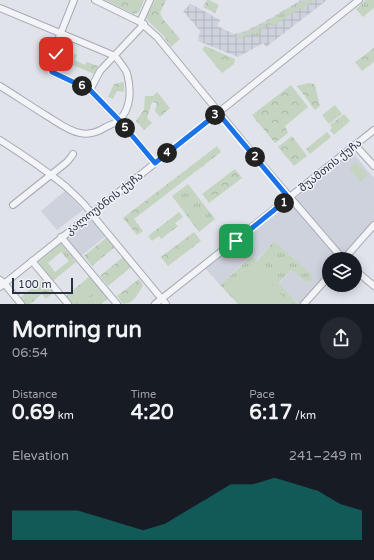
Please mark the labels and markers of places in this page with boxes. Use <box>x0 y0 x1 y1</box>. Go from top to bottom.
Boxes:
pin <box>39 37 73 71</box>
pin: 6 <box>72 76 92 96</box>
pin: 3 <box>205 105 225 125</box>
pin: 5 <box>115 118 135 138</box>
pin: 4 <box>157 143 177 163</box>
pin: 2 <box>245 147 265 167</box>
pin: 1 <box>274 193 294 213</box>
pin <box>219 224 253 258</box>

